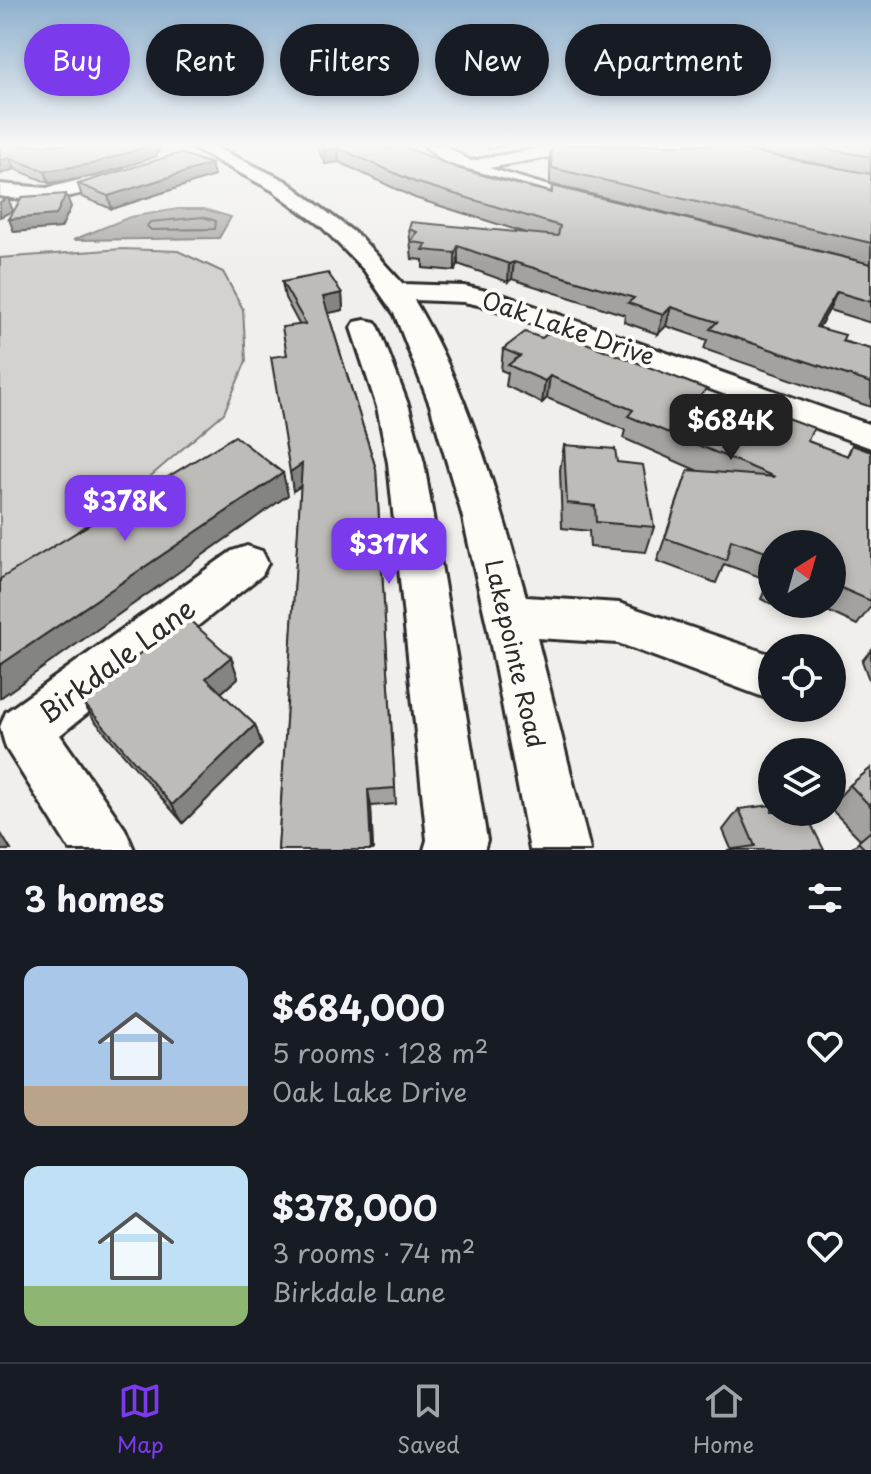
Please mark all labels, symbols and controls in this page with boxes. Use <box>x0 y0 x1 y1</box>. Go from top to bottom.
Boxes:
chip: Buy <box>24 24 130 96</box>
chip: Rent <box>146 24 264 96</box>
chip: Filters <box>280 24 419 96</box>
chip: New <box>435 24 549 96</box>
chip: Apartment <box>565 24 771 96</box>
street label: Oak Lake Drive <box>478 281 660 373</box>
pin: $684K <box>675 394 787 462</box>
text: $684K <box>688 400 774 439</box>
pin: $378K <box>69 475 181 543</box>
text: $378K <box>83 481 167 520</box>
pin: $317K <box>333 518 445 586</box>
text: $317K <box>349 524 429 563</box>
north arrow <box>758 530 846 618</box>
map controls <box>758 530 846 826</box>
street label: Lakepointe Road <box>477 556 555 751</box>
street label: Birkdale Lane <box>28 586 204 733</box>
button: locate <box>758 634 846 722</box>
button: layers <box>758 738 846 826</box>
text: 3 homes <box>24 872 164 924</box>
icon: filters <box>803 876 847 920</box>
text: $684,000 <box>272 981 445 1033</box>
icon: home <box>88 998 184 1094</box>
icon: heart <box>803 1024 847 1068</box>
text: 5 rooms · 128 m² <box>272 1033 488 1072</box>
text: Oak Lake Drive <box>272 1072 467 1111</box>
text: $378,000 <box>272 1181 437 1233</box>
icon: home <box>88 1198 184 1294</box>
icon: heart <box>803 1224 847 1268</box>
text: 3 rooms · 74 m² <box>272 1233 476 1272</box>
text: Birkdale Lane <box>272 1272 446 1311</box>
tab: Map <box>117 1379 164 1460</box>
tab: Saved <box>397 1379 460 1460</box>
tab: Home <box>693 1379 754 1460</box>

